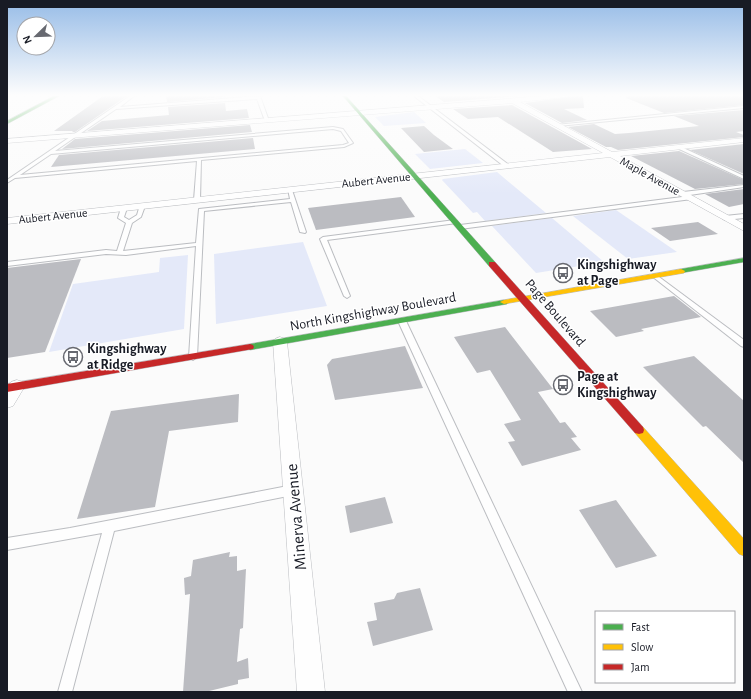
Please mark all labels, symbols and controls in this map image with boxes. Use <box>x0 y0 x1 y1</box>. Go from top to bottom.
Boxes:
north arrow <box>16 16 56 56</box>
text: N <box>21 34 34 45</box>
street label: Maple Avenue <box>618 155 682 197</box>
street label: Aubert Avenue <box>341 170 411 190</box>
street label: Aubert Avenue <box>18 206 88 226</box>
place label: Kingshighway at Page <box>577 258 657 288</box>
bus stop icon: Kingshighway at Page <box>552 262 574 284</box>
street label: Page Boulevard <box>522 277 588 349</box>
street label: North Kingshighway Boulevard <box>289 290 457 334</box>
place label: Kingshighway at Ridge <box>87 342 167 372</box>
bus stop icon: Kingshighway at Ridge <box>62 346 84 368</box>
place label: Page at Kingshighway <box>577 370 657 400</box>
bus stop icon: Page at Kingshighway <box>552 374 574 396</box>
street label: Minerva Avenue <box>283 463 309 571</box>
legend <box>595 611 735 683</box>
text: Fast <box>631 621 650 633</box>
text: Slow <box>631 641 653 653</box>
text: Jam <box>631 661 650 673</box>

